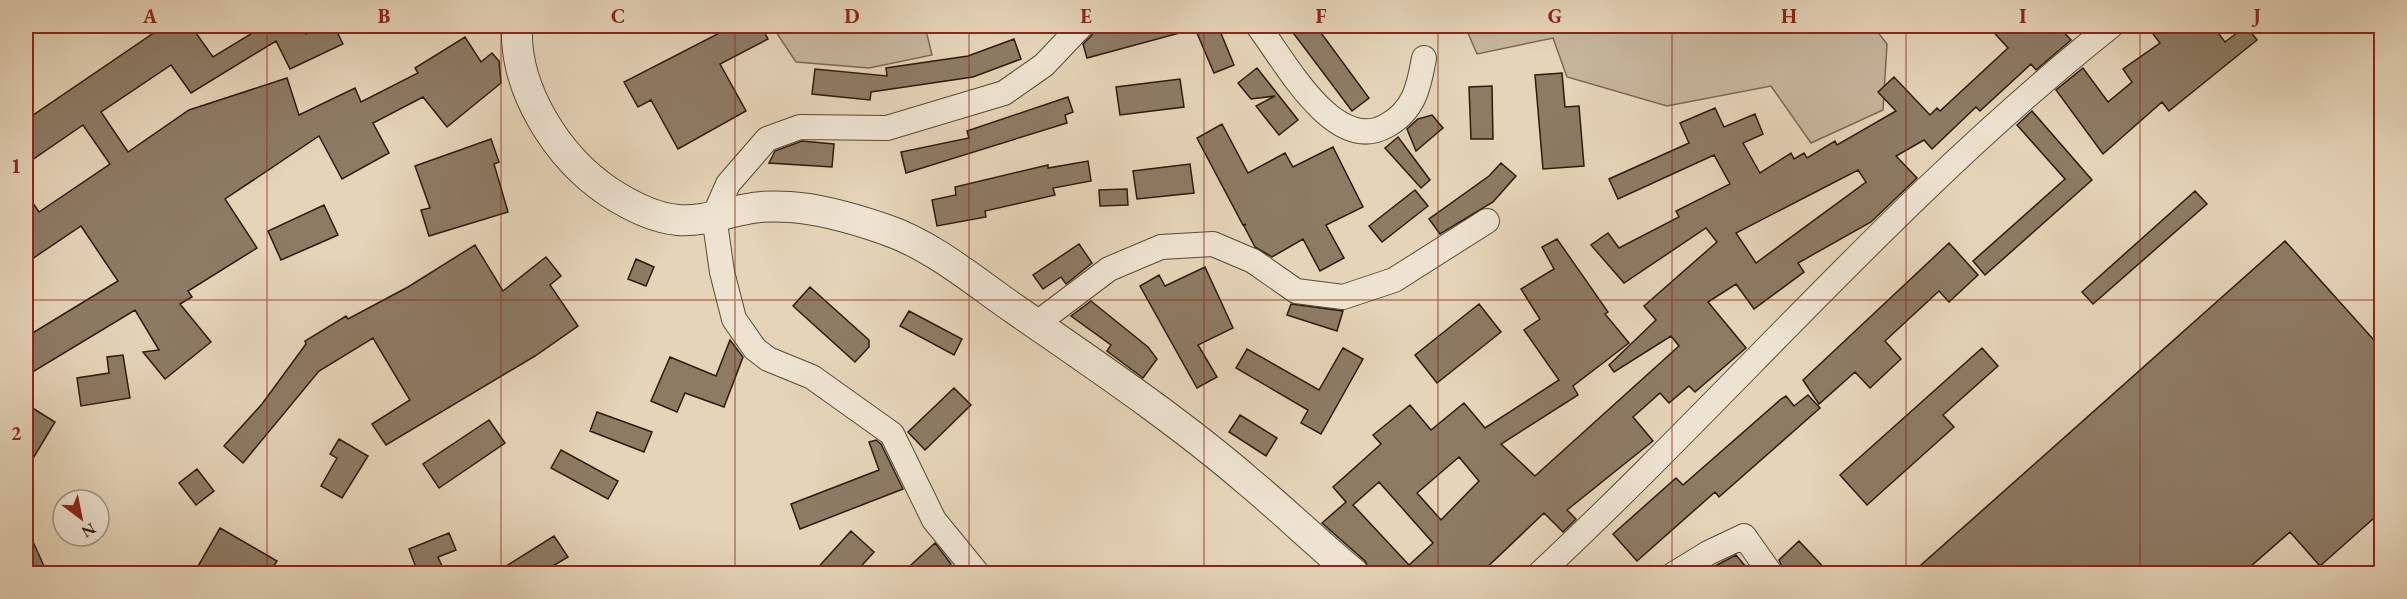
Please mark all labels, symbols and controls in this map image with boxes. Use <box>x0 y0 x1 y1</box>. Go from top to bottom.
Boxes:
text: A <box>142 3 158 29</box>
text: B <box>378 3 390 29</box>
text: C <box>611 3 625 29</box>
text: D <box>844 3 860 29</box>
text: E <box>1080 3 1092 29</box>
text: F <box>1316 3 1327 29</box>
text: G <box>1548 3 1562 29</box>
text: H <box>1781 3 1797 29</box>
text: I <box>2019 3 2027 29</box>
text: J <box>2251 3 2261 29</box>
text: 1 <box>11 153 21 179</box>
text: 2 <box>11 420 22 446</box>
north arrow <box>51 488 111 548</box>
text: N <box>78 518 100 543</box>

